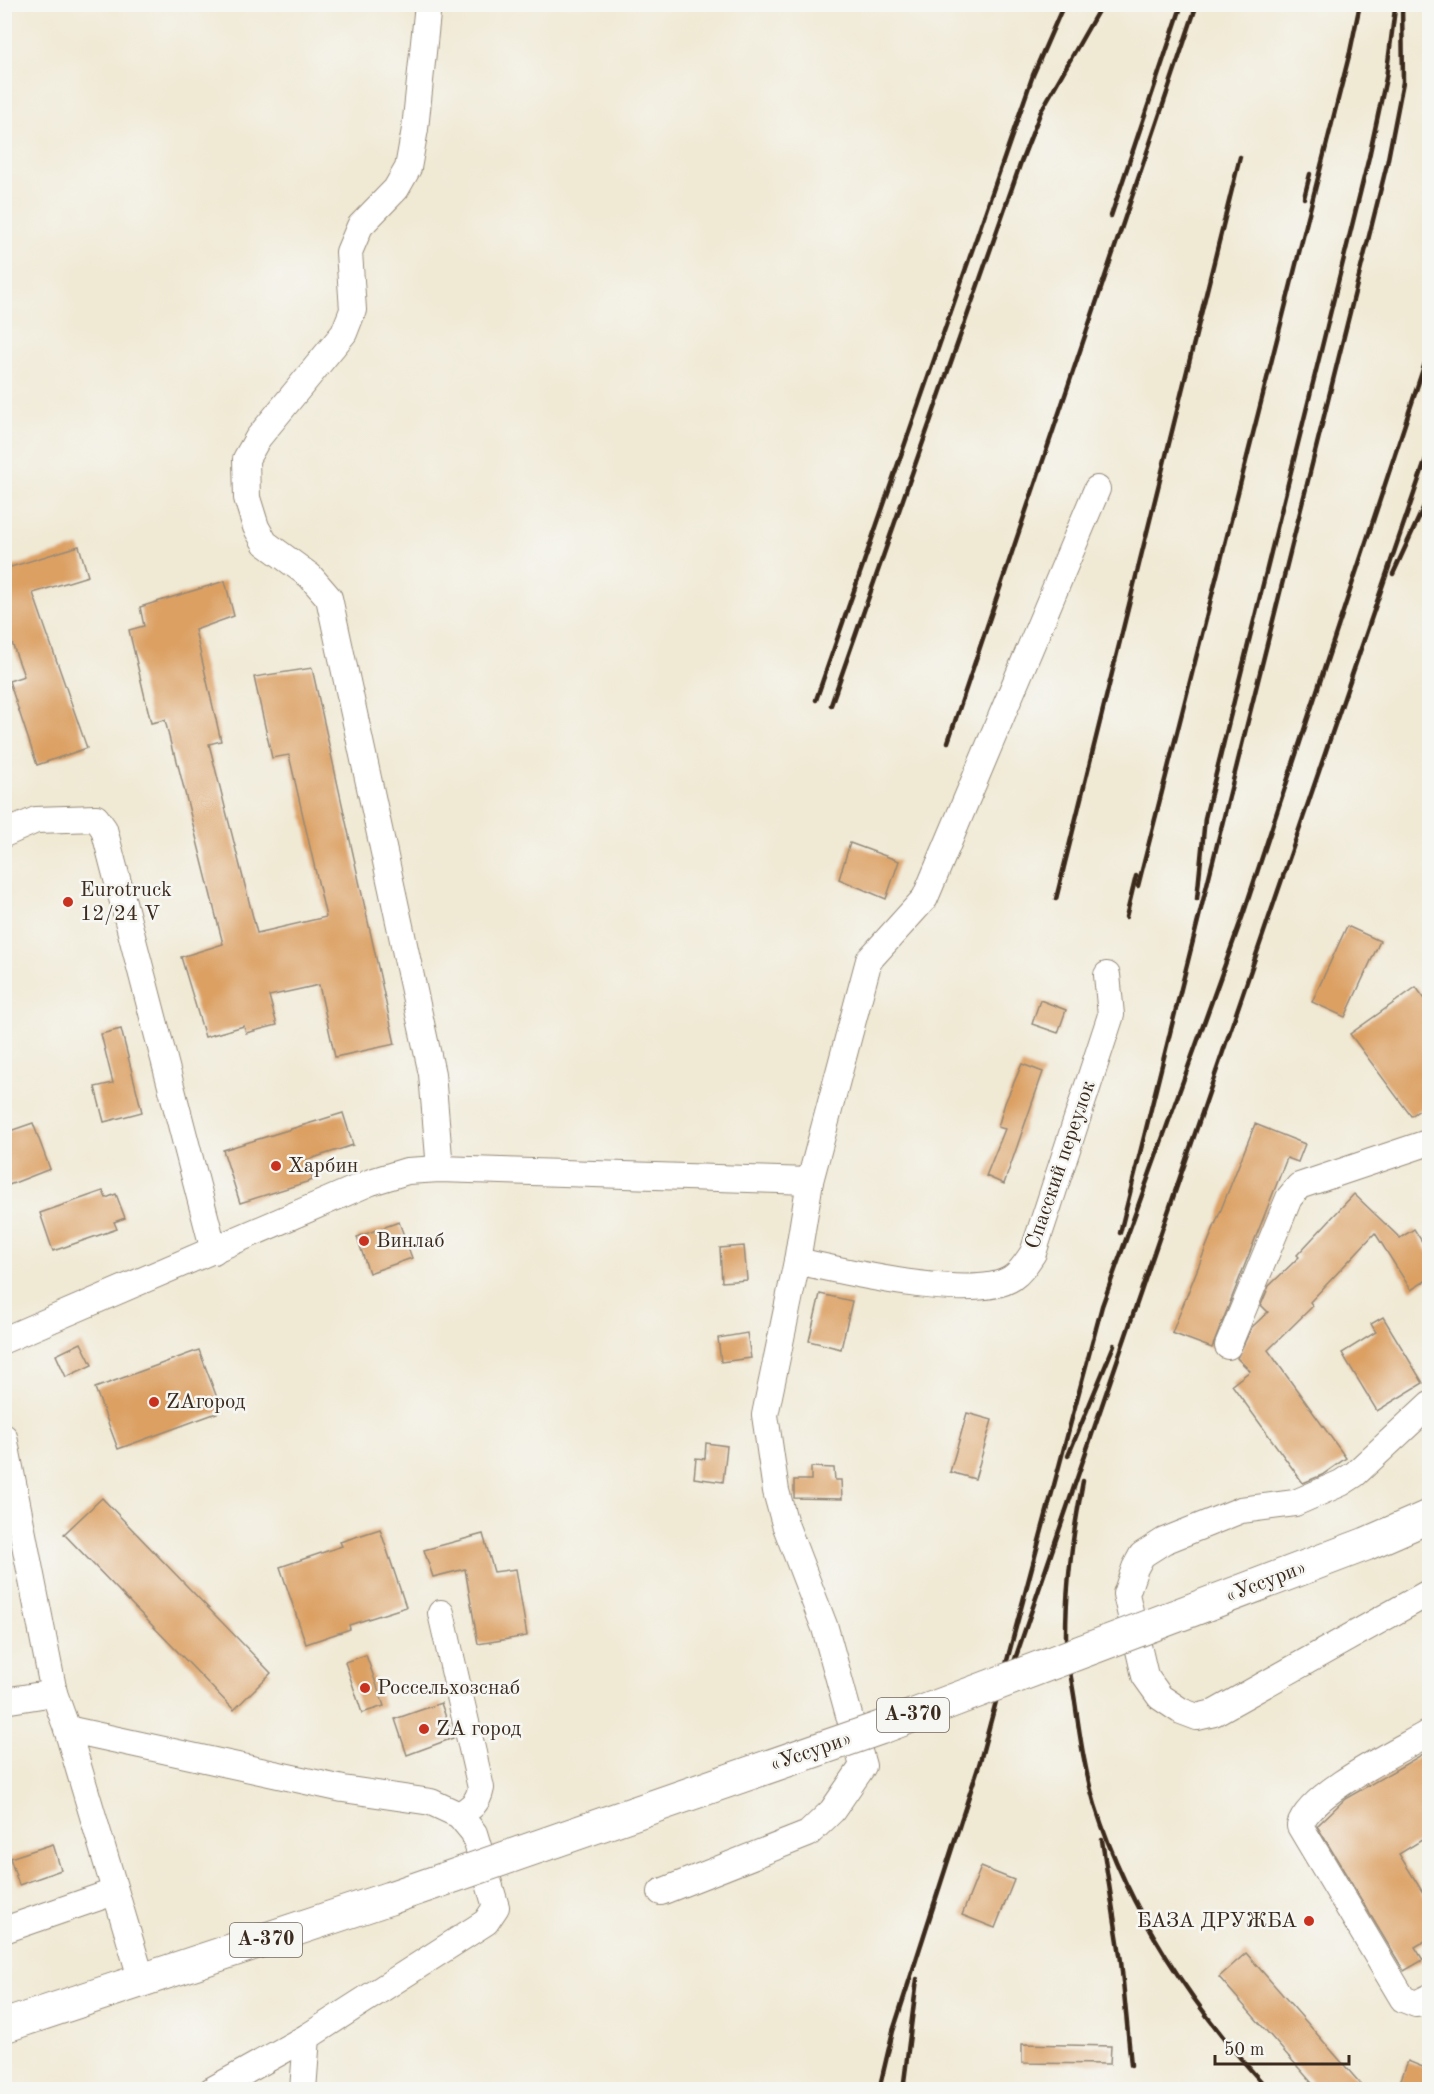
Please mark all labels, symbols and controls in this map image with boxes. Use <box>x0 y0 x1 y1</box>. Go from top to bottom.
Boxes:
place label: Eurotruck 12/24 V <box>80 880 172 925</box>
marker: Eurotruck 12/24 V <box>61 895 75 909</box>
street label: Спасский переулок <box>1022 1078 1100 1252</box>
place label: Харбин <box>288 1156 358 1177</box>
marker: Харбин <box>269 1159 283 1173</box>
place label: Винлаб <box>376 1231 445 1252</box>
marker: Винлаб <box>357 1234 371 1248</box>
place label: ZAгород <box>166 1392 246 1413</box>
marker: ZAгород <box>147 1395 161 1409</box>
street label: «Уссури» <box>1222 1557 1310 1607</box>
place label: Россельхозснаб <box>377 1678 520 1699</box>
marker: Россельхозснаб <box>358 1681 372 1695</box>
road number: А-370 <box>877 1698 949 1732</box>
place label: ZA город <box>436 1719 522 1740</box>
marker: ZA город <box>417 1722 431 1736</box>
street label: «Уссури» <box>767 1728 855 1776</box>
place label: БАЗА ДРУЖБА <box>1137 1911 1297 1932</box>
marker: БАЗА ДРУЖБА <box>1302 1914 1316 1928</box>
road number: А-370 <box>230 1923 302 1957</box>
scale bar <box>1215 2028 1348 2066</box>
text: 50 m <box>1224 2041 1264 2059</box>

